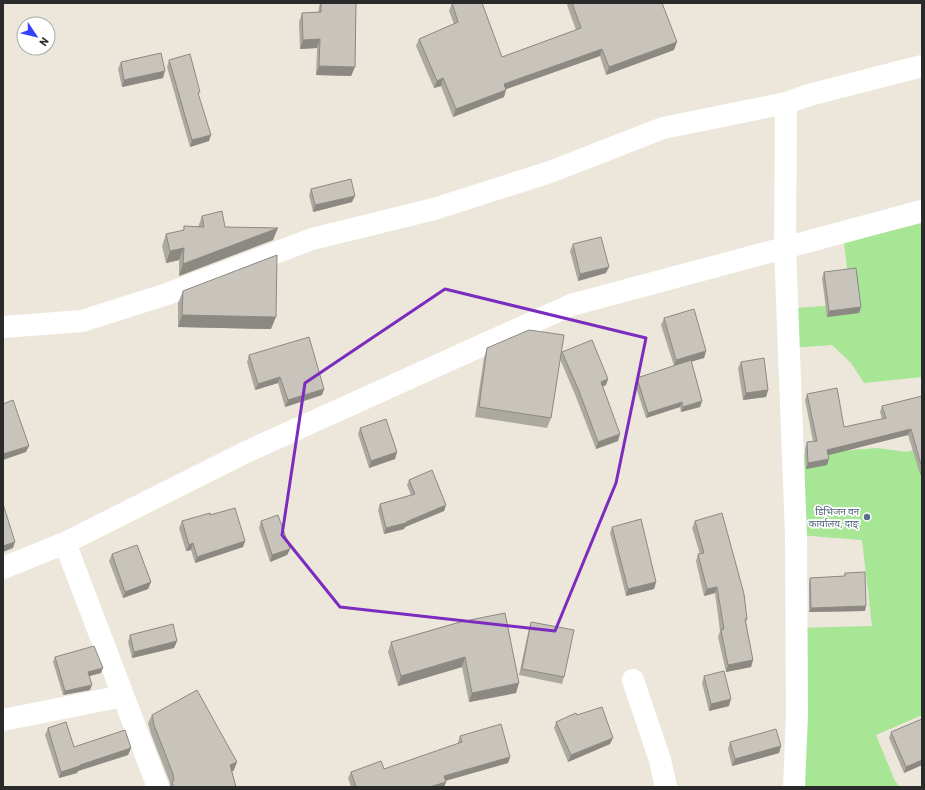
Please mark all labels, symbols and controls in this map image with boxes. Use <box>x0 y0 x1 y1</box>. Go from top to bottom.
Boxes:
north arrow <box>16 16 56 56</box>
text: N <box>37 35 52 49</box>
place label: डिभिजन वन कार्यालय, दाङ् <box>809 505 860 530</box>
marker: डिभिजन वन कार्यालय, दाङ् <box>862 512 872 522</box>

